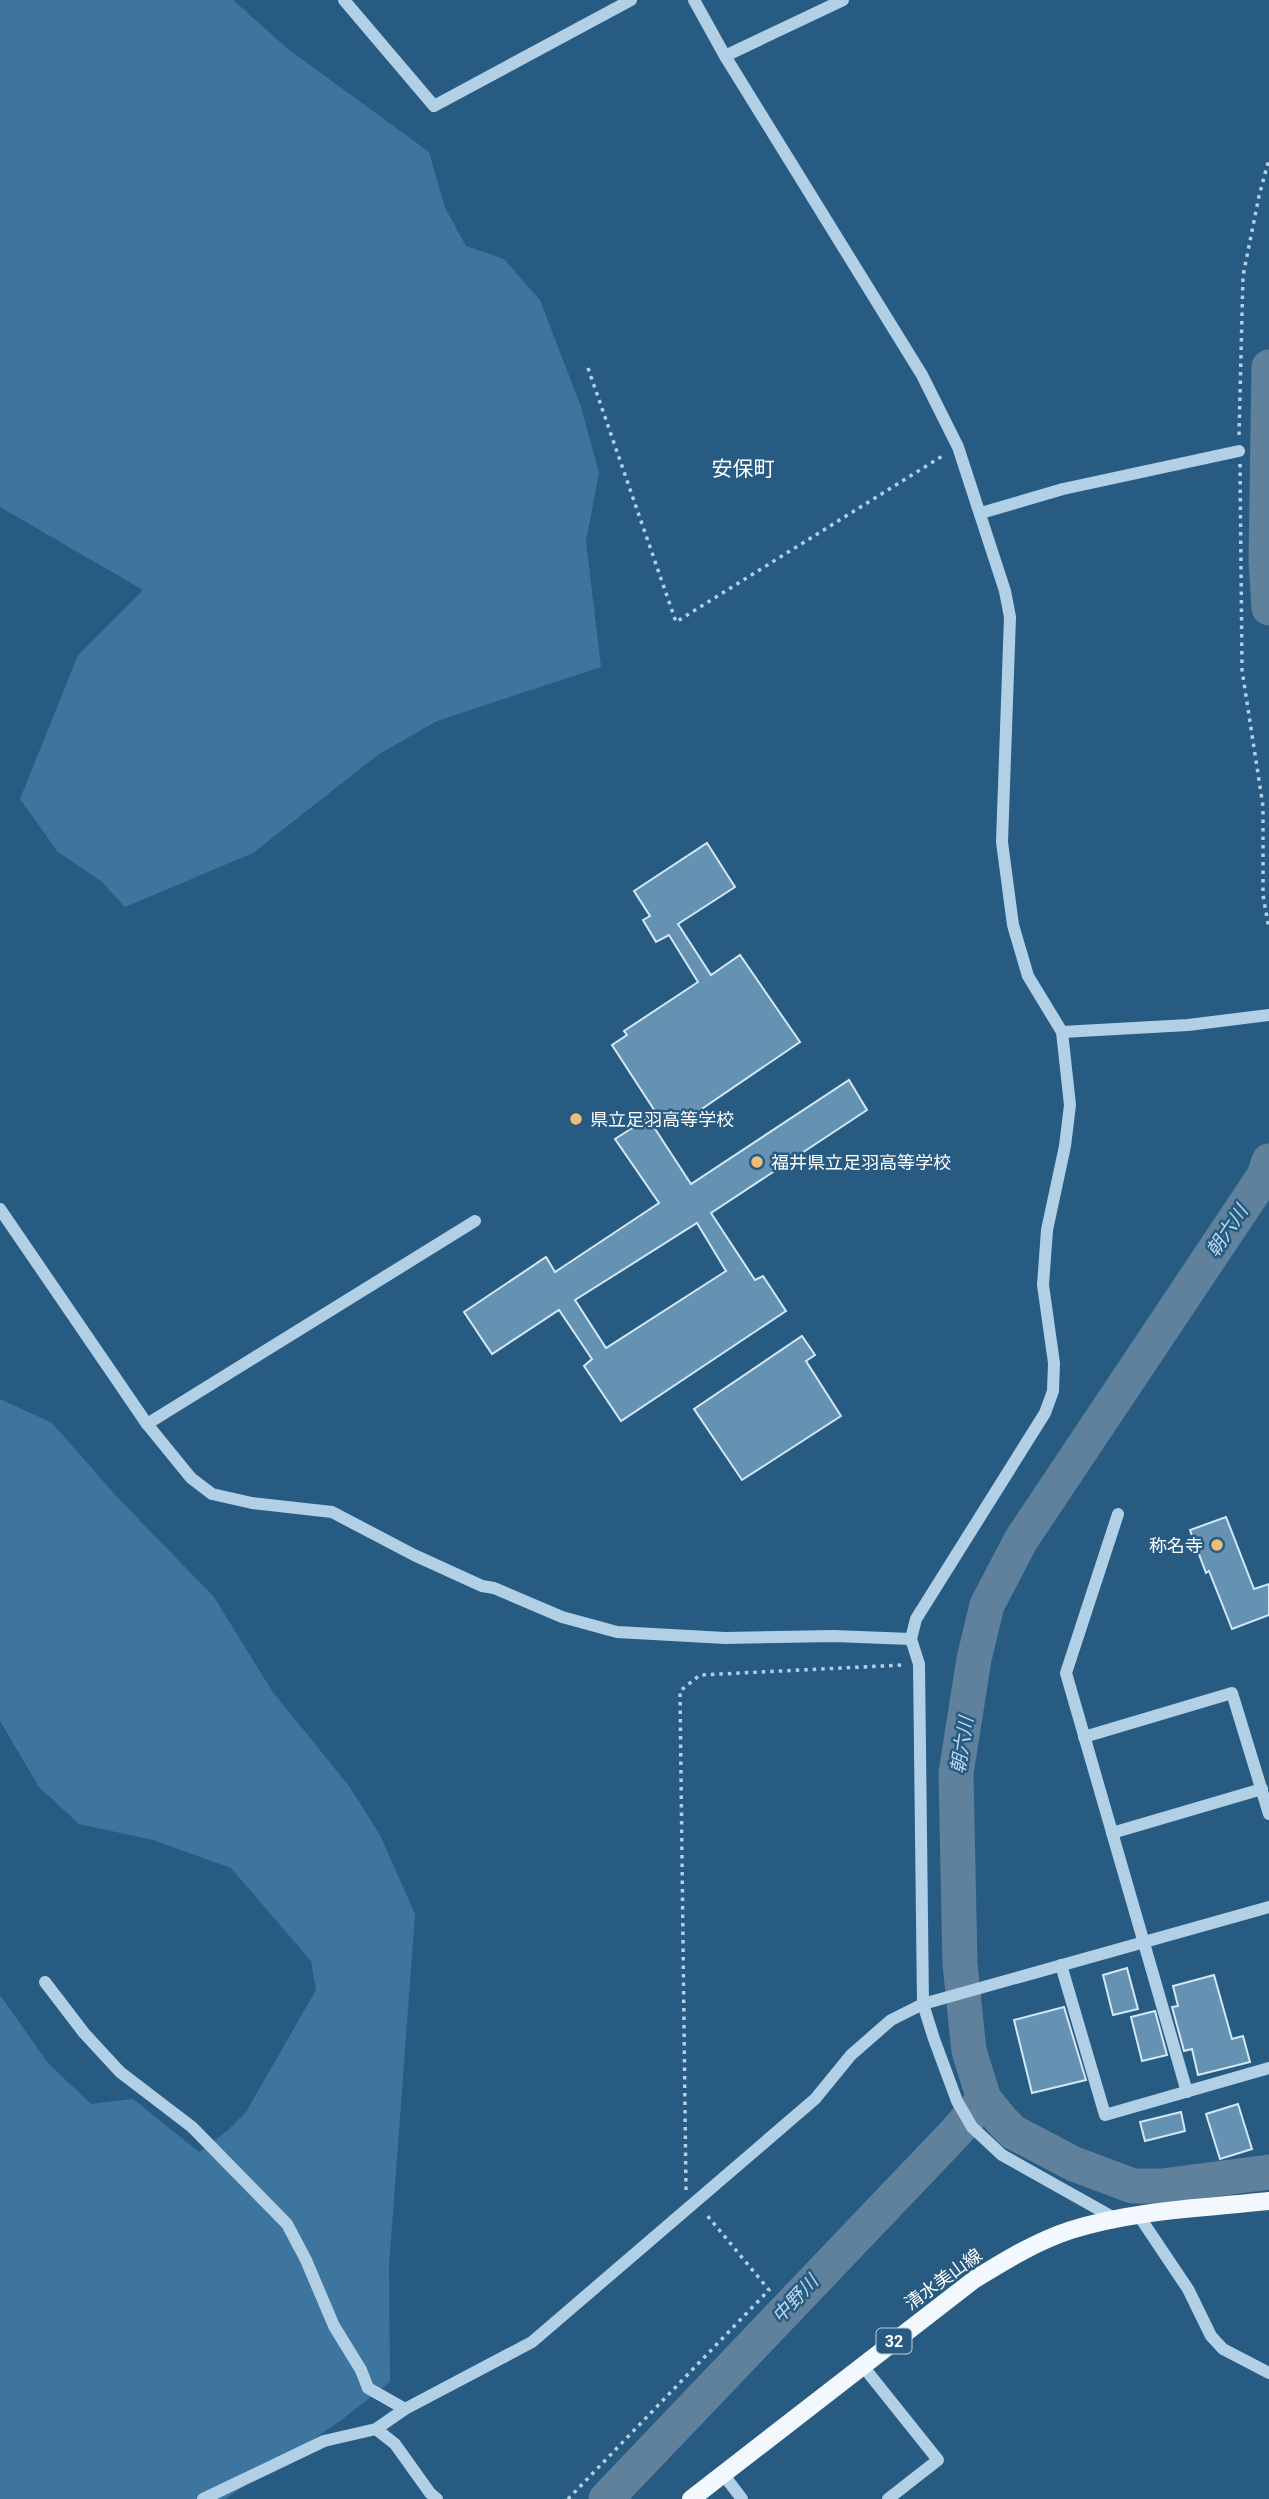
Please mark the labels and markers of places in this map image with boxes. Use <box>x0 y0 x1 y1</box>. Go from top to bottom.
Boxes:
place label: 県立足羽高等学校 <box>590 1109 734 1130</box>
marker: 県立足羽高等学校 <box>568 1111 584 1127</box>
place label: 福井県立足羽高等学校 <box>771 1152 951 1173</box>
marker: 福井県立足羽高等学校 <box>749 1154 765 1170</box>
place label: 称名寺 <box>1149 1535 1203 1556</box>
marker: 称名寺 <box>1209 1537 1225 1553</box>

